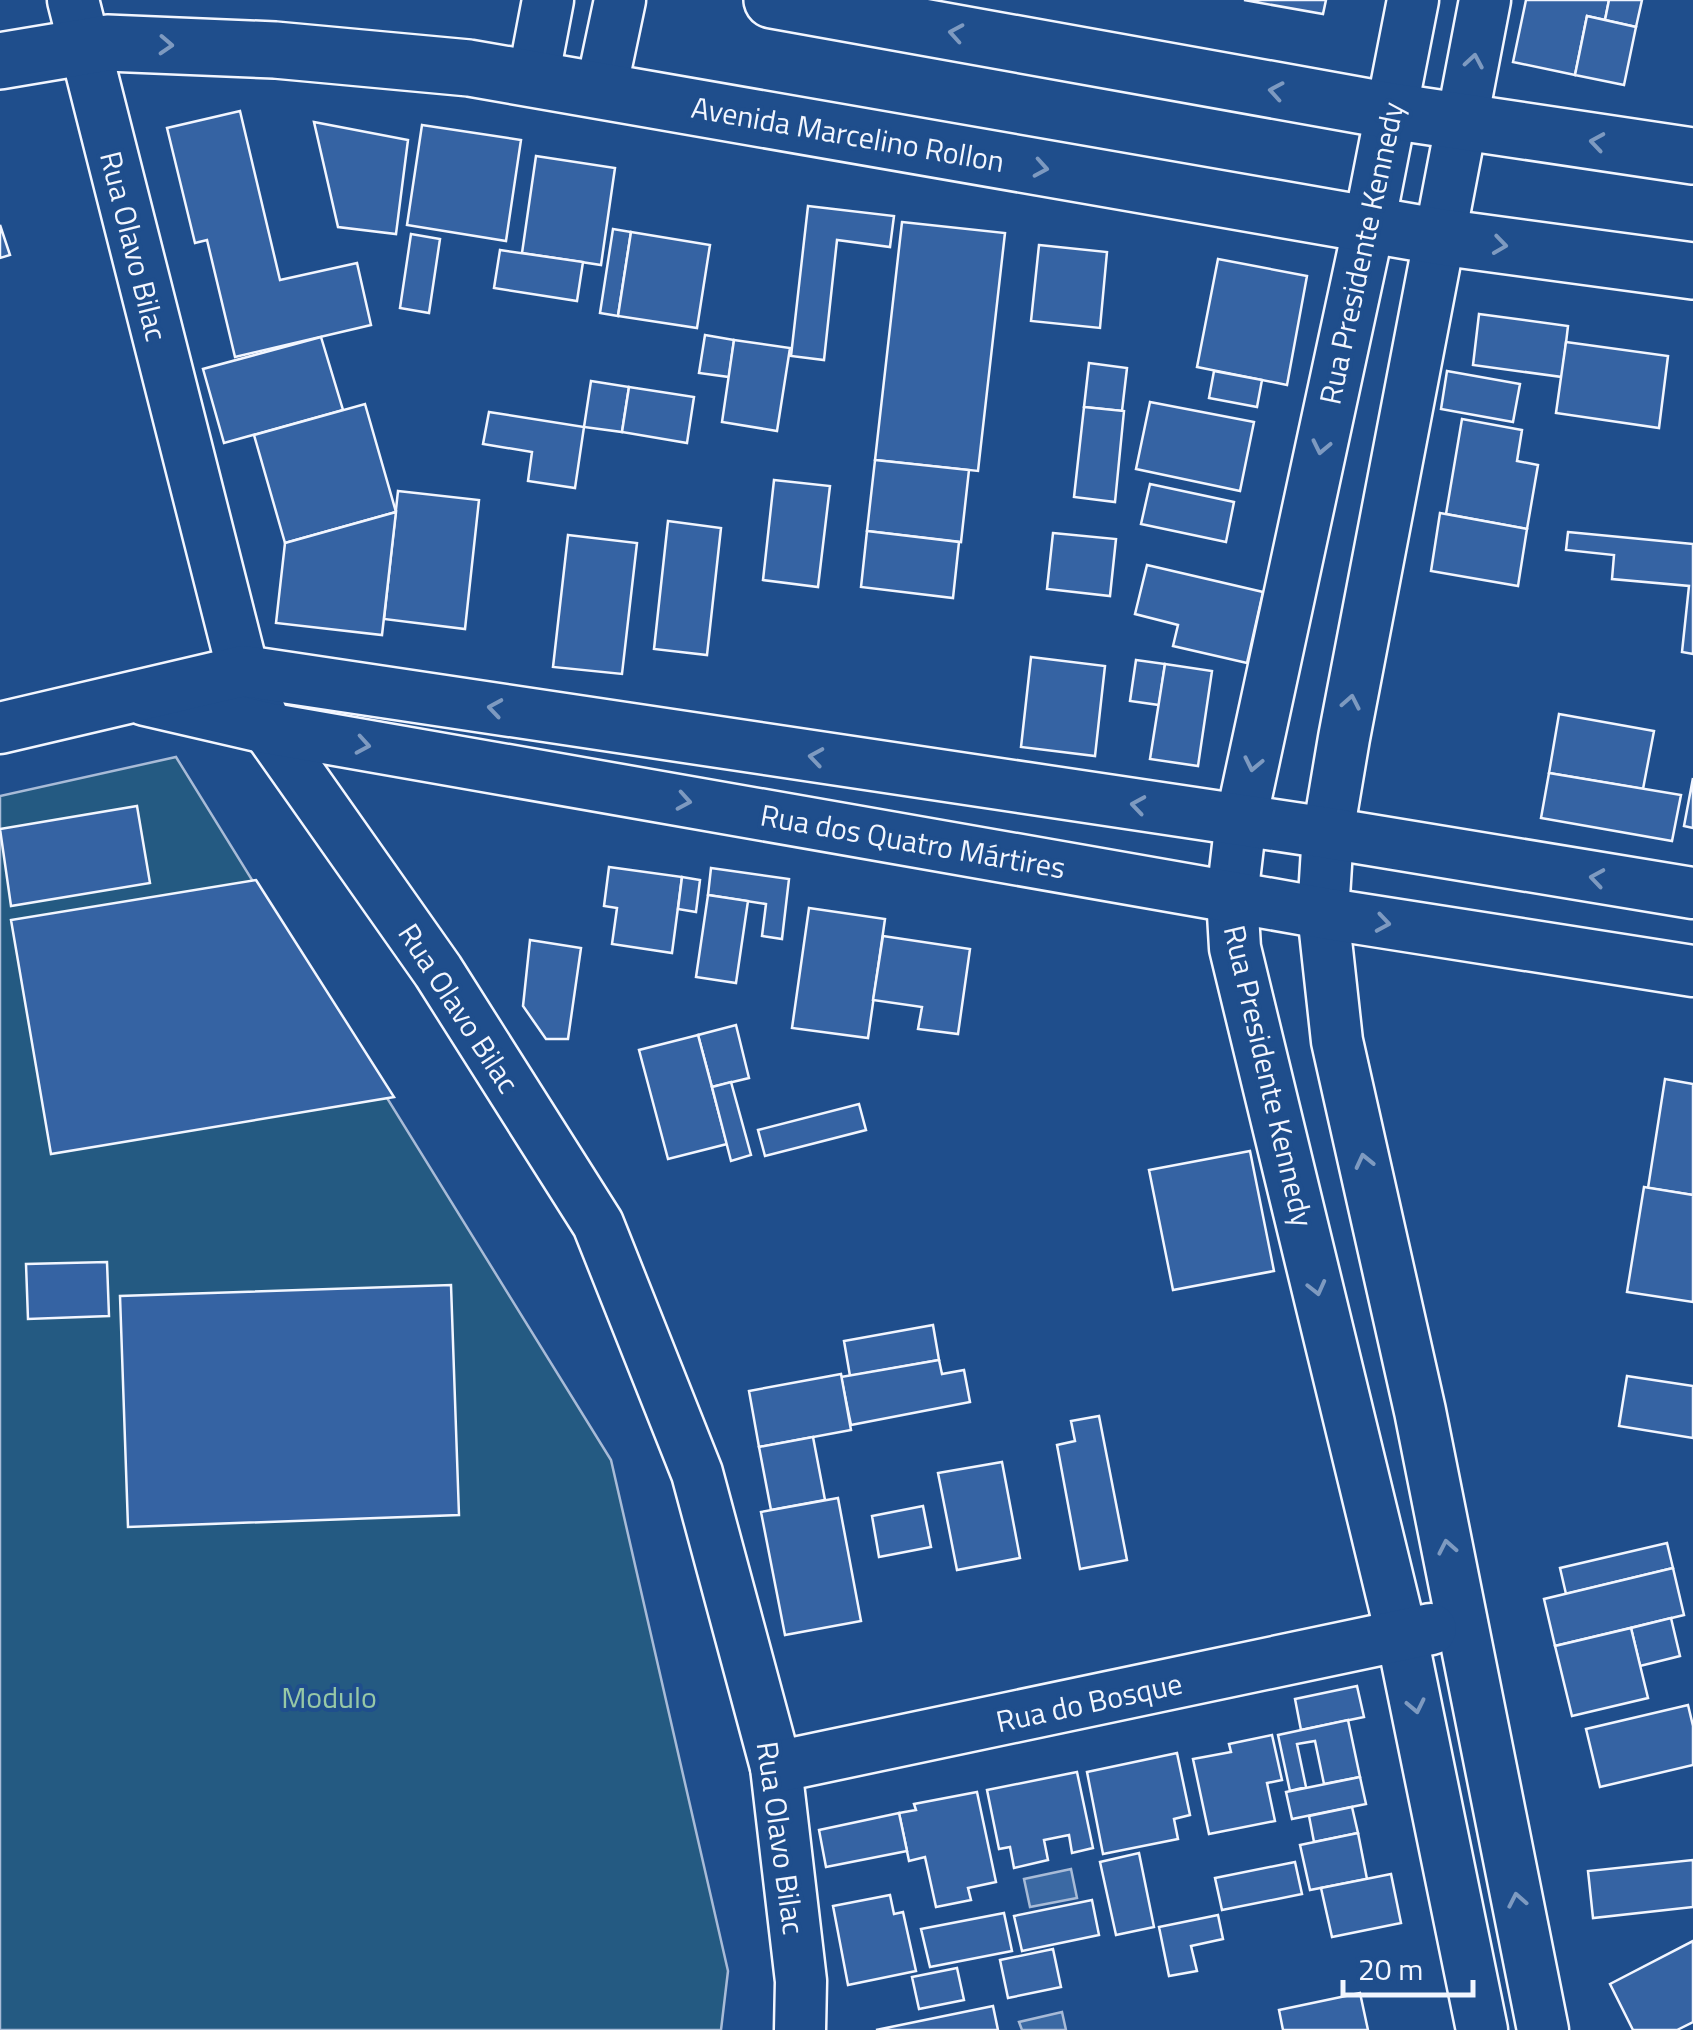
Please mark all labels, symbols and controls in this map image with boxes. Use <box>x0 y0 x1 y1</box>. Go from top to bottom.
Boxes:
one-way arrow <box>948 23 964 44</box>
one-way arrow <box>158 35 174 56</box>
one-way arrow <box>1462 53 1483 70</box>
one-way arrow <box>1267 81 1284 102</box>
street label: Avenida Marcelino Rollon <box>688 84 1008 184</box>
street label: Rua Presidente Kennedy <box>1306 97 1416 409</box>
one-way arrow <box>1588 132 1605 153</box>
street label: Rua Olavo Bilac <box>88 146 180 346</box>
one-way arrow <box>1033 157 1050 178</box>
one-way arrow <box>1492 234 1508 255</box>
one-way arrow <box>1312 438 1333 455</box>
one-way arrow <box>1340 694 1361 711</box>
one-way arrow <box>486 699 503 720</box>
one-way arrow <box>355 734 372 755</box>
one-way arrow <box>808 747 824 768</box>
one-way arrow <box>1243 755 1264 772</box>
one-way arrow <box>675 790 692 811</box>
street label: Rua dos Quatro Mártires <box>757 792 1069 890</box>
one-way arrow <box>1129 795 1146 816</box>
one-way arrow <box>1589 868 1605 889</box>
one-way arrow <box>1375 911 1391 932</box>
street label: Rua Olavo Bilac <box>387 914 531 1102</box>
street label: Rua Presidente Kennedy <box>1212 921 1326 1231</box>
one-way arrow <box>1355 1153 1376 1170</box>
one-way arrow <box>1305 1279 1326 1296</box>
one-way arrow <box>1438 1539 1459 1556</box>
street label: Rua do Bosque <box>992 1660 1186 1744</box>
park label: Modulo <box>281 1674 377 1720</box>
one-way arrow <box>1405 1697 1426 1714</box>
street label: Rua Olavo Bilac <box>745 1739 817 1937</box>
one-way arrow <box>1508 1892 1529 1909</box>
scale bar <box>1343 1935 1473 1997</box>
text: 20 m <box>1358 1946 1423 1992</box>

